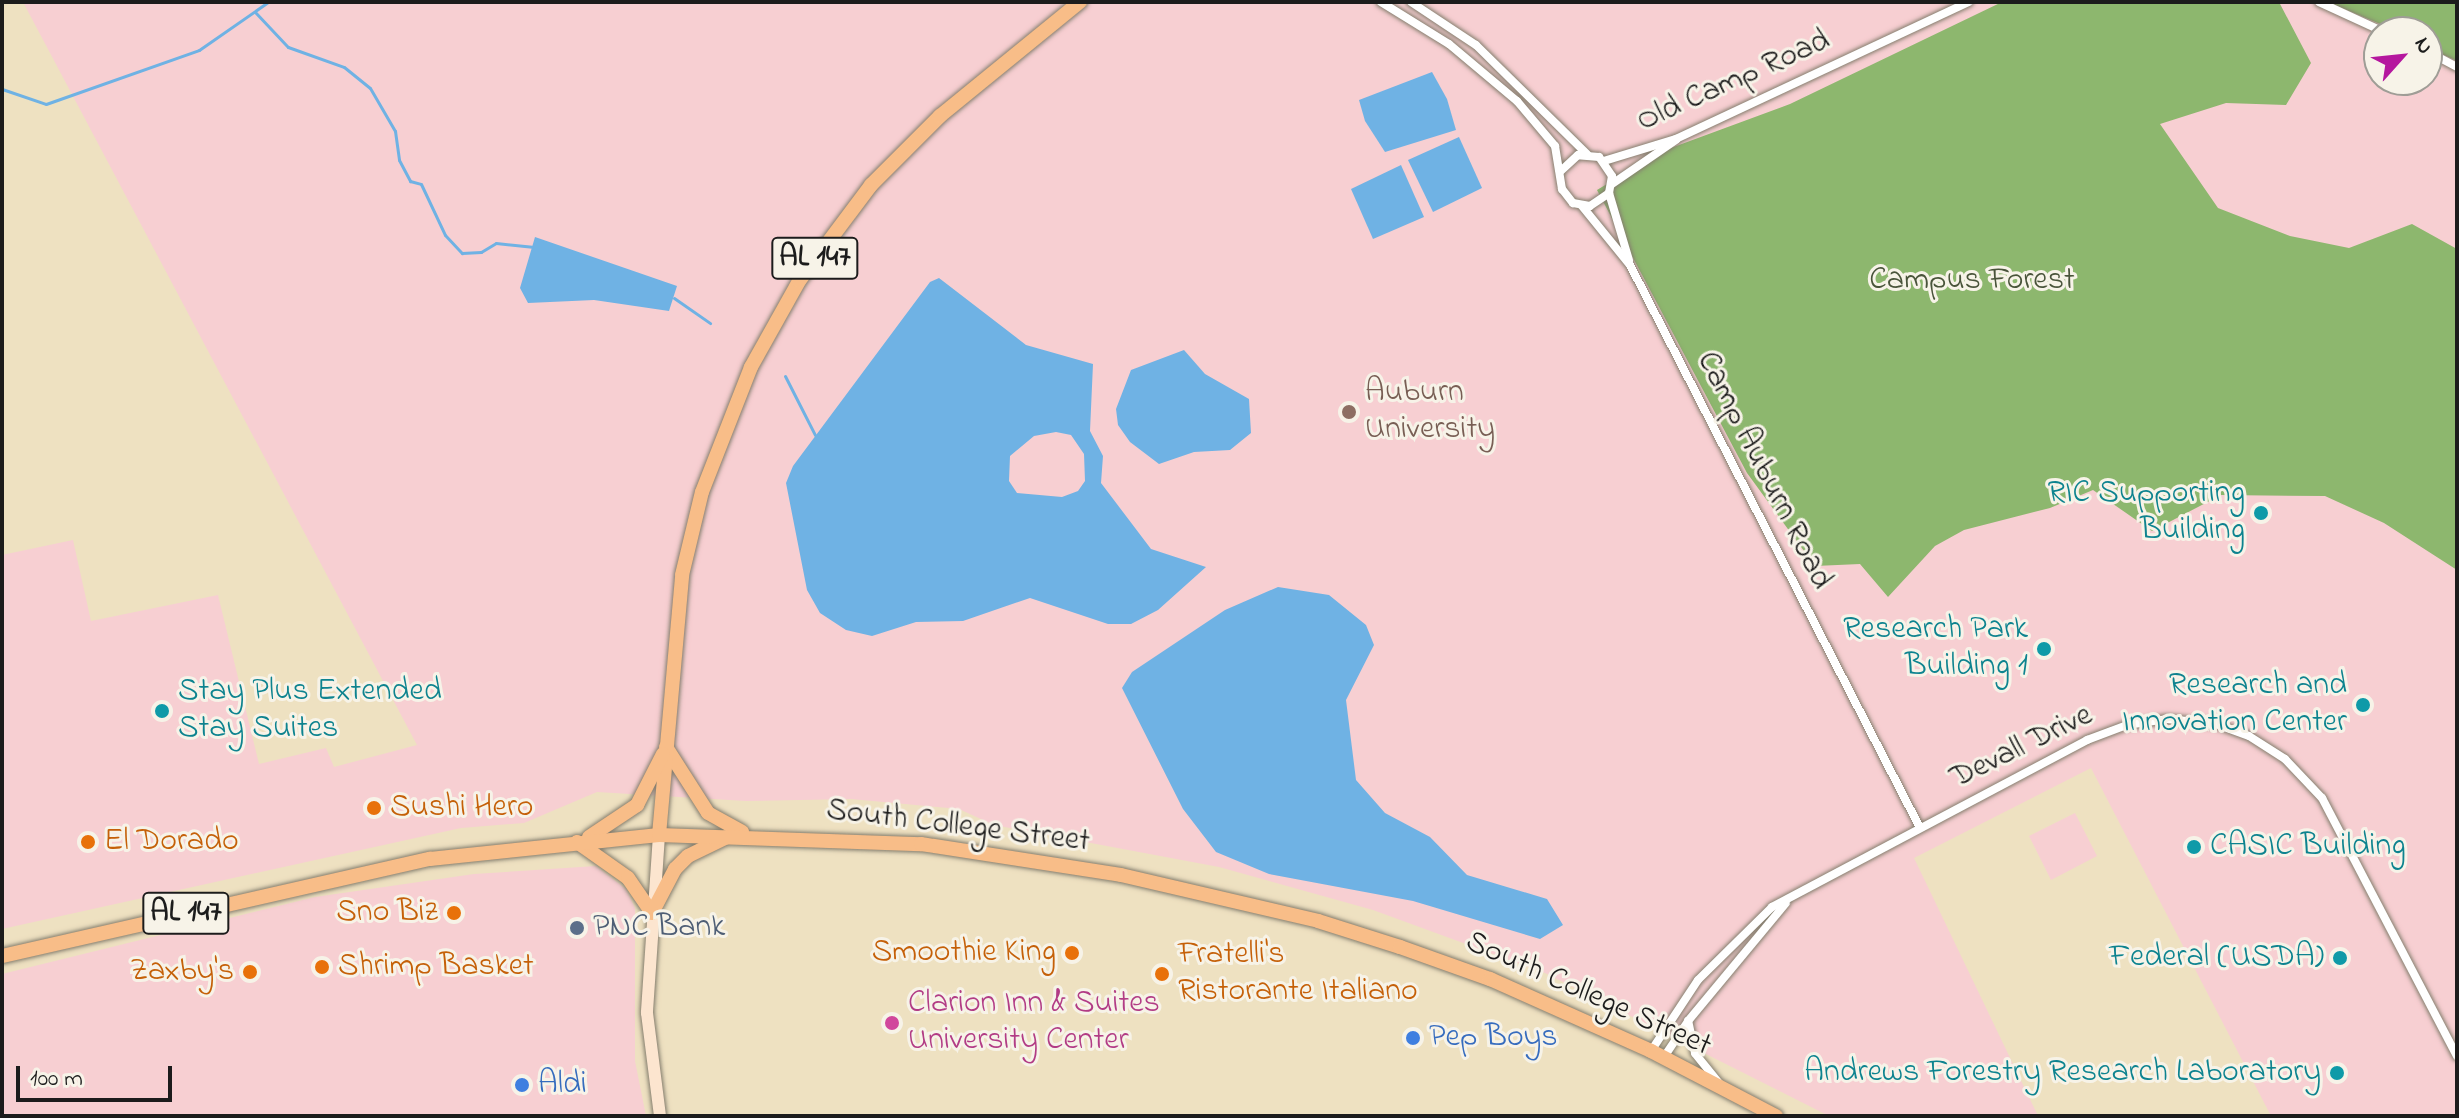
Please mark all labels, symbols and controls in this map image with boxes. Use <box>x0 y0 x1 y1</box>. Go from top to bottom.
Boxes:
north arrow <box>2363 16 2443 96</box>
street label: Old Camp Road <box>1632 22 1836 142</box>
text: N <box>2405 32 2440 60</box>
road number: AL 147 <box>771 232 859 284</box>
park label: Campus Forest <box>1869 262 2075 300</box>
street label: Camp Auburn Road <box>1687 346 1839 596</box>
place label: Auburn University <box>1365 375 1495 450</box>
marker: Auburn University <box>1340 403 1358 421</box>
place label: RIC Supporting Building <box>2047 476 2245 551</box>
marker: RIC Supporting Building <box>2252 504 2270 522</box>
place label: Research Park Building 1 <box>1843 612 2028 687</box>
marker: Research Park Building 1 <box>2035 640 2053 658</box>
place label: Research and Innovation Center <box>2122 668 2347 743</box>
place label: Stay Plus Extended Stay Suites <box>178 674 442 749</box>
marker: Research and Innovation Center <box>2354 696 2372 714</box>
street label: Devall Drive <box>1945 697 2099 799</box>
marker: Stay Plus Extended Stay Suites <box>153 702 171 720</box>
place label: Sushi Hero <box>390 789 533 827</box>
street label: South College Street <box>824 792 1092 862</box>
marker: Sushi Hero <box>365 799 383 817</box>
place label: El Dorado <box>104 823 239 861</box>
place label: CASIC Building <box>2210 828 2406 866</box>
marker: El Dorado <box>79 833 97 851</box>
marker: CASIC Building <box>2185 838 2203 856</box>
road number: AL 147 <box>142 887 230 939</box>
place label: Sno Biz <box>336 894 438 932</box>
marker: Sno Biz <box>445 904 463 922</box>
place label: PNC Bank <box>593 909 725 947</box>
marker: PNC Bank <box>568 919 586 937</box>
street label: South College Street <box>1459 924 1717 1066</box>
place label: Smoothie King <box>872 934 1056 972</box>
place label: Fratelli's Ristorante Italiano <box>1178 937 1418 1012</box>
place label: Federal (USDA) <box>2109 939 2324 977</box>
marker: Smoothie King <box>1063 944 1081 962</box>
place label: Shrimp Basket <box>338 948 534 986</box>
marker: Federal (USDA) <box>2331 949 2349 967</box>
place label: Zaxby's <box>130 953 234 991</box>
marker: Shrimp Basket <box>313 958 331 976</box>
marker: Zaxby's <box>241 963 259 981</box>
marker: Fratelli's Ristorante Italiano <box>1153 965 1171 983</box>
place label: Clarion Inn & Suites University Center <box>908 986 1160 1061</box>
marker: Clarion Inn & Suites University Center <box>883 1014 901 1032</box>
place label: Pep Boys <box>1429 1019 1558 1057</box>
marker: Pep Boys <box>1404 1029 1422 1047</box>
scale bar <box>20 1050 176 1100</box>
place label: Andrews Forestry Research Laboratory <box>1804 1054 2321 1092</box>
text: 100 m <box>30 1062 83 1097</box>
marker: Andrews Forestry Research Laboratory <box>2328 1064 2346 1082</box>
place label: Aldi <box>538 1066 587 1104</box>
marker: Aldi <box>513 1076 531 1094</box>

